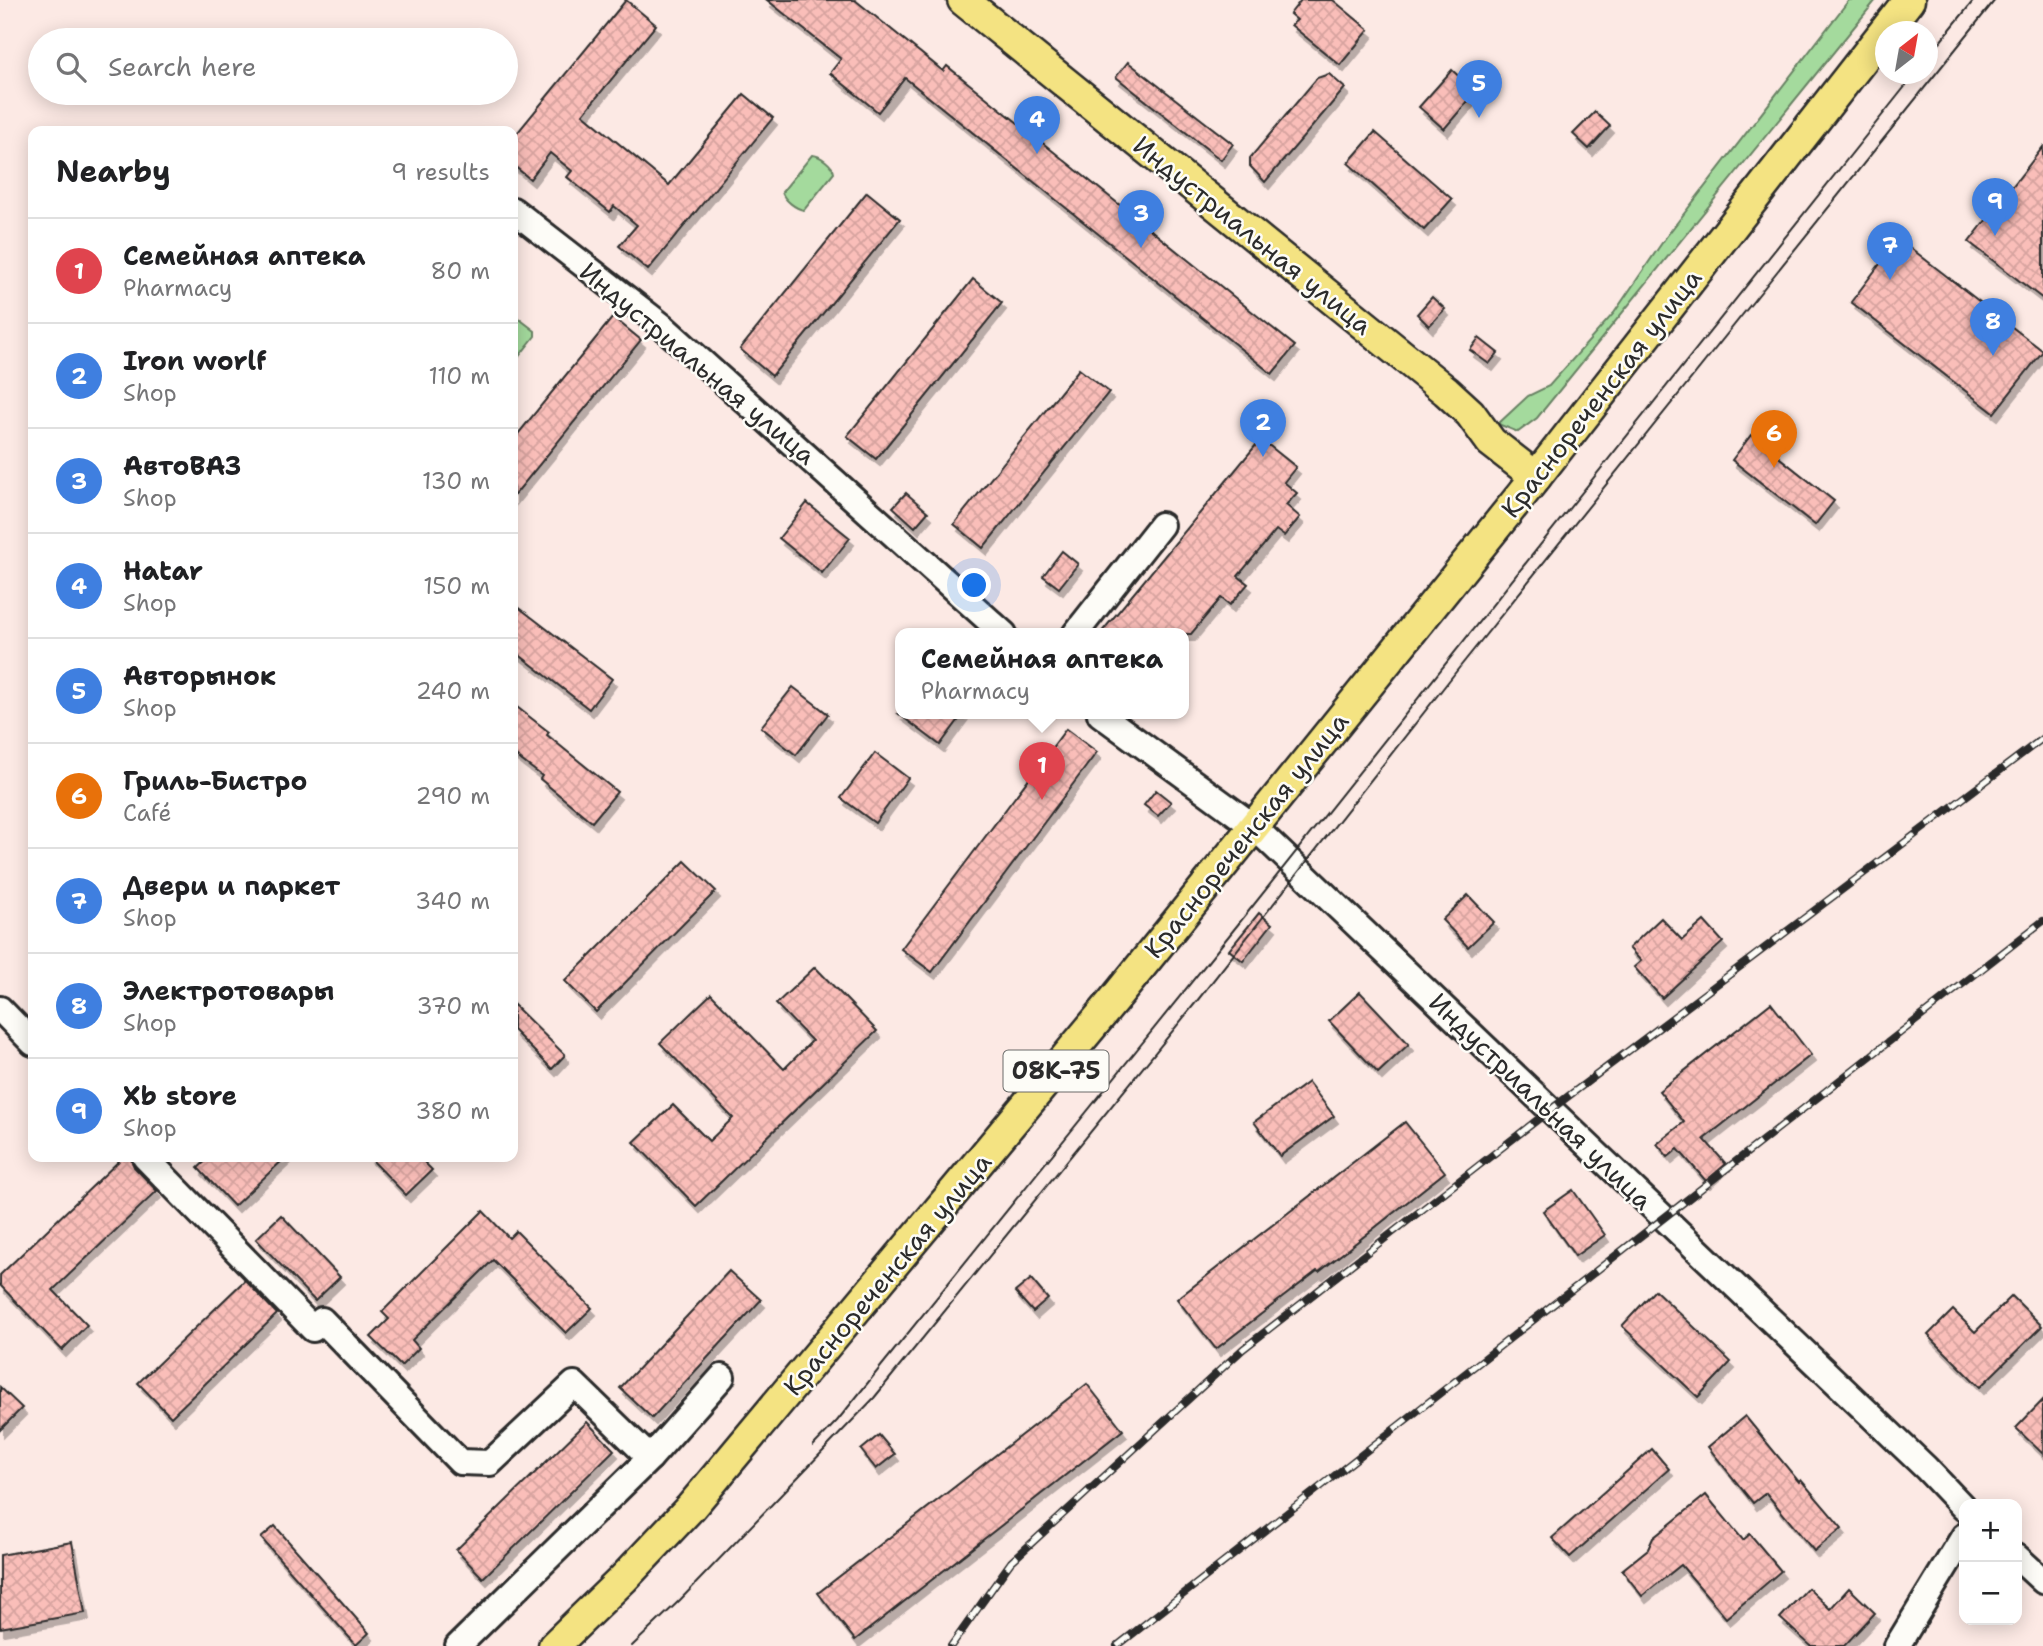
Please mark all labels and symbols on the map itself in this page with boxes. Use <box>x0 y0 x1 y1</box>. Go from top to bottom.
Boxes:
north arrow <box>1875 21 1938 84</box>
pin: 5 <box>1456 60 1502 118</box>
pin: 4 <box>1014 96 1060 154</box>
street label: Индустриальная улица <box>1126 128 1380 342</box>
pin: 9 <box>1972 178 2018 236</box>
pin: 3 <box>1118 190 1164 248</box>
pin: 7 <box>1867 222 1913 280</box>
street label: Индустриальная улица <box>573 254 823 472</box>
street label: Краснореченская улица <box>1493 261 1709 525</box>
pin: 8 <box>1970 298 2016 356</box>
pin: 2 <box>1240 399 1286 457</box>
pin: 6 <box>1751 410 1797 468</box>
your location <box>957 568 991 602</box>
street label: Краснореченская улица <box>1136 705 1356 965</box>
pin: 1 <box>1019 742 1065 800</box>
street label: Индустриальная улица <box>1422 985 1660 1217</box>
road number: 08К-75 <box>1004 1050 1108 1092</box>
street label: Краснореченская улица <box>775 1145 999 1403</box>

